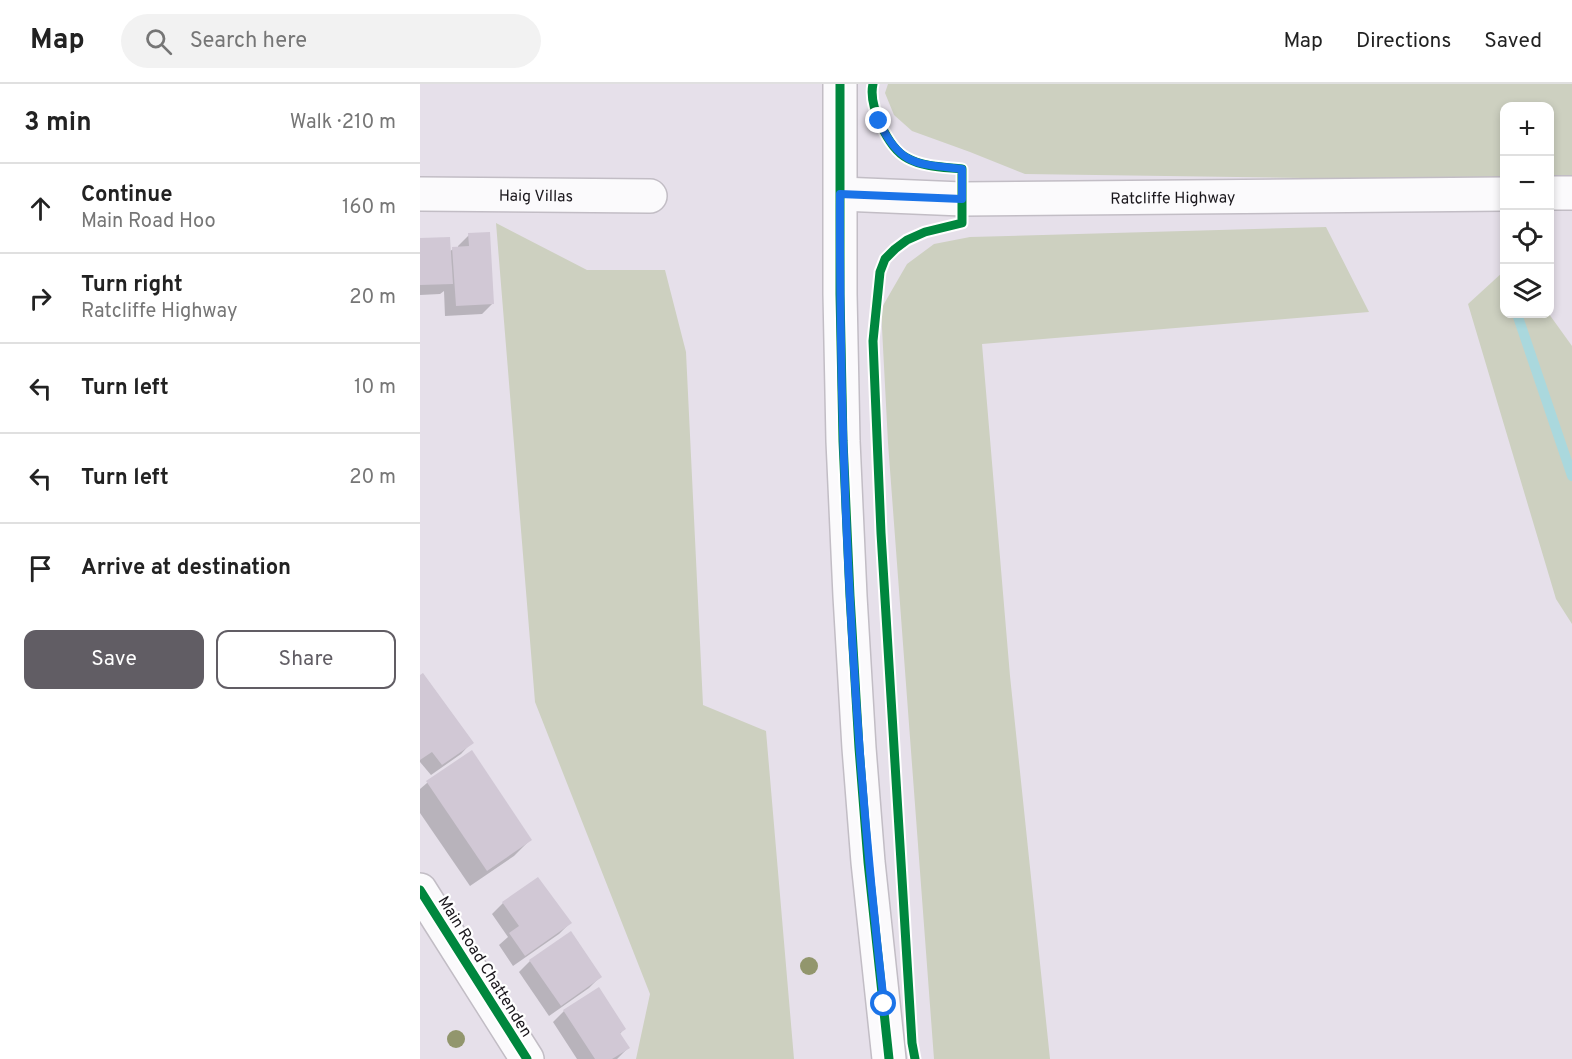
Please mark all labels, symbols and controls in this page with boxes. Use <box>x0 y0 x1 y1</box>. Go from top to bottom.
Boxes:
search box <box>121 14 541 68</box>
text: Map <box>30 23 85 59</box>
icon: search <box>142 25 175 58</box>
text: Search here <box>190 28 307 55</box>
text: Map <box>1283 28 1323 55</box>
text: Directions <box>1356 28 1451 55</box>
text: Saved <box>1484 28 1542 55</box>
map controls <box>1500 102 1554 318</box>
button: + <box>1500 102 1554 156</box>
text: 3 min <box>24 107 92 140</box>
route end <box>865 107 891 133</box>
text: Walk · 210 m <box>290 110 396 136</box>
button: − <box>1500 156 1554 210</box>
text: Continue <box>81 182 172 209</box>
street label: Haig Villas <box>499 187 573 207</box>
street label: Ratcliffe Highway <box>1110 188 1236 210</box>
icon: ahead <box>24 192 57 225</box>
text: 160 m <box>342 195 396 221</box>
text: Main Road Hoo <box>81 209 216 235</box>
button: locate <box>1500 210 1554 264</box>
button: layers <box>1500 264 1554 318</box>
text: Turn right <box>81 272 183 299</box>
icon: right <box>24 282 57 315</box>
text: 20 m <box>349 285 396 311</box>
text: Ratcliffe Highway <box>81 299 238 325</box>
icon: left <box>24 372 57 405</box>
text: Turn left <box>81 375 169 402</box>
text: 10 m <box>354 375 396 401</box>
icon: left <box>24 462 57 495</box>
text: Turn left <box>81 465 169 492</box>
text: 20 m <box>349 465 396 491</box>
icon: arrive <box>24 552 57 585</box>
text: Arrive at destination <box>81 555 291 582</box>
button: Save <box>24 630 204 689</box>
button: Share <box>216 630 396 689</box>
street label: Main Road Chattenden <box>433 893 536 1041</box>
route start <box>870 990 896 1016</box>

